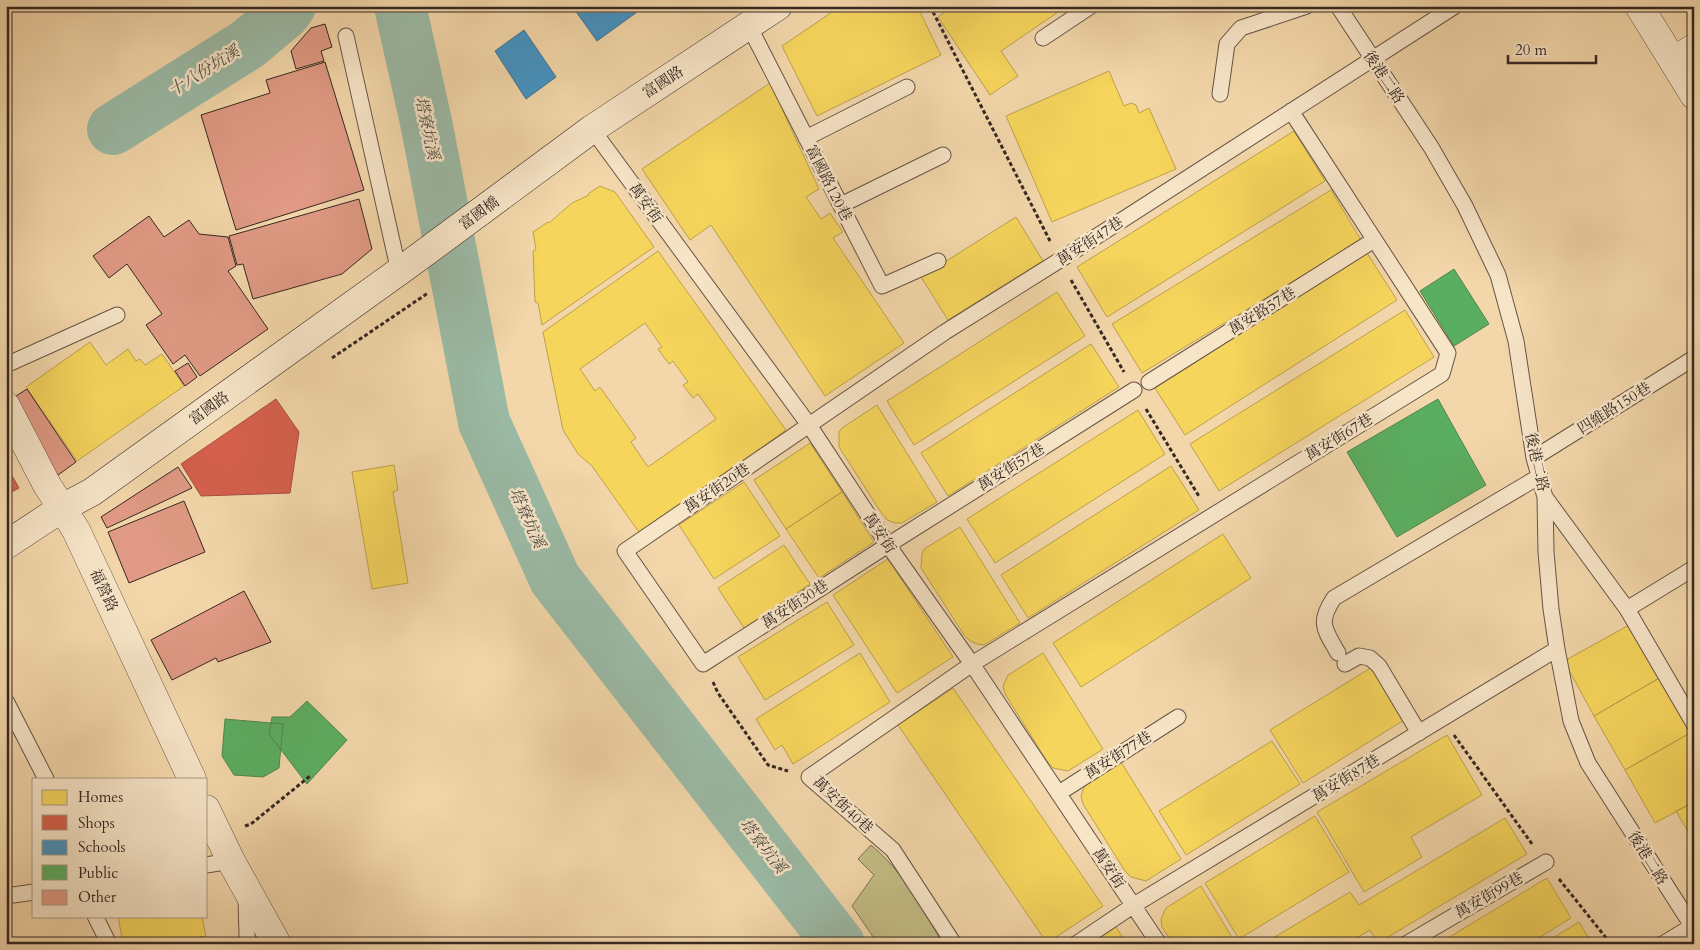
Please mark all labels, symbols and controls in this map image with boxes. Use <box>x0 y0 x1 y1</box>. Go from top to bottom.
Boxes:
scale bar <box>1508 32 1595 64</box>
water label: 十八份坑溪 <box>164 39 245 102</box>
text: 20 m <box>1515 40 1547 60</box>
street label: 後港二路 <box>1359 47 1409 107</box>
street label: 富國路 <box>639 61 687 103</box>
water label: 塔寮坑溪 <box>410 94 445 164</box>
street label: 富國路120巷 <box>801 141 857 225</box>
street label: 萬安街 <box>625 179 667 227</box>
street label: 富國橋 <box>455 192 503 234</box>
street label: 萬安街47巷 <box>1053 212 1127 270</box>
street label: 萬安路57巷 <box>1225 283 1299 339</box>
street label: 四維路150巷 <box>1573 378 1655 438</box>
street label: 富國路 <box>185 387 233 429</box>
street label: 萬安街67巷 <box>1302 409 1376 465</box>
street label: 後港二路 <box>1521 431 1553 493</box>
street label: 萬安街57巷 <box>974 439 1048 495</box>
street label: 萬安街20巷 <box>680 459 754 517</box>
water label: 塔寮坑溪 <box>504 484 551 554</box>
street label: 萬安街 <box>859 509 901 557</box>
street label: 福營路 <box>85 565 123 615</box>
street label: 萬安街30巷 <box>758 575 832 633</box>
street label: 萬安街77巷 <box>1081 727 1155 783</box>
street label: 萬安街87巷 <box>1309 750 1383 806</box>
street label: 萬安街40巷 <box>809 772 877 838</box>
legend <box>32 778 208 918</box>
text: Homes <box>78 787 123 807</box>
text: Shops <box>78 813 115 833</box>
water label: 塔寮坑溪 <box>735 814 793 880</box>
street label: 後港二路 <box>1624 827 1672 889</box>
text: Schools <box>78 837 126 857</box>
street label: 萬安街 <box>1088 844 1130 892</box>
text: Public <box>78 863 118 883</box>
street label: 萬安街99巷 <box>1451 867 1527 923</box>
text: Other <box>78 887 117 907</box>

